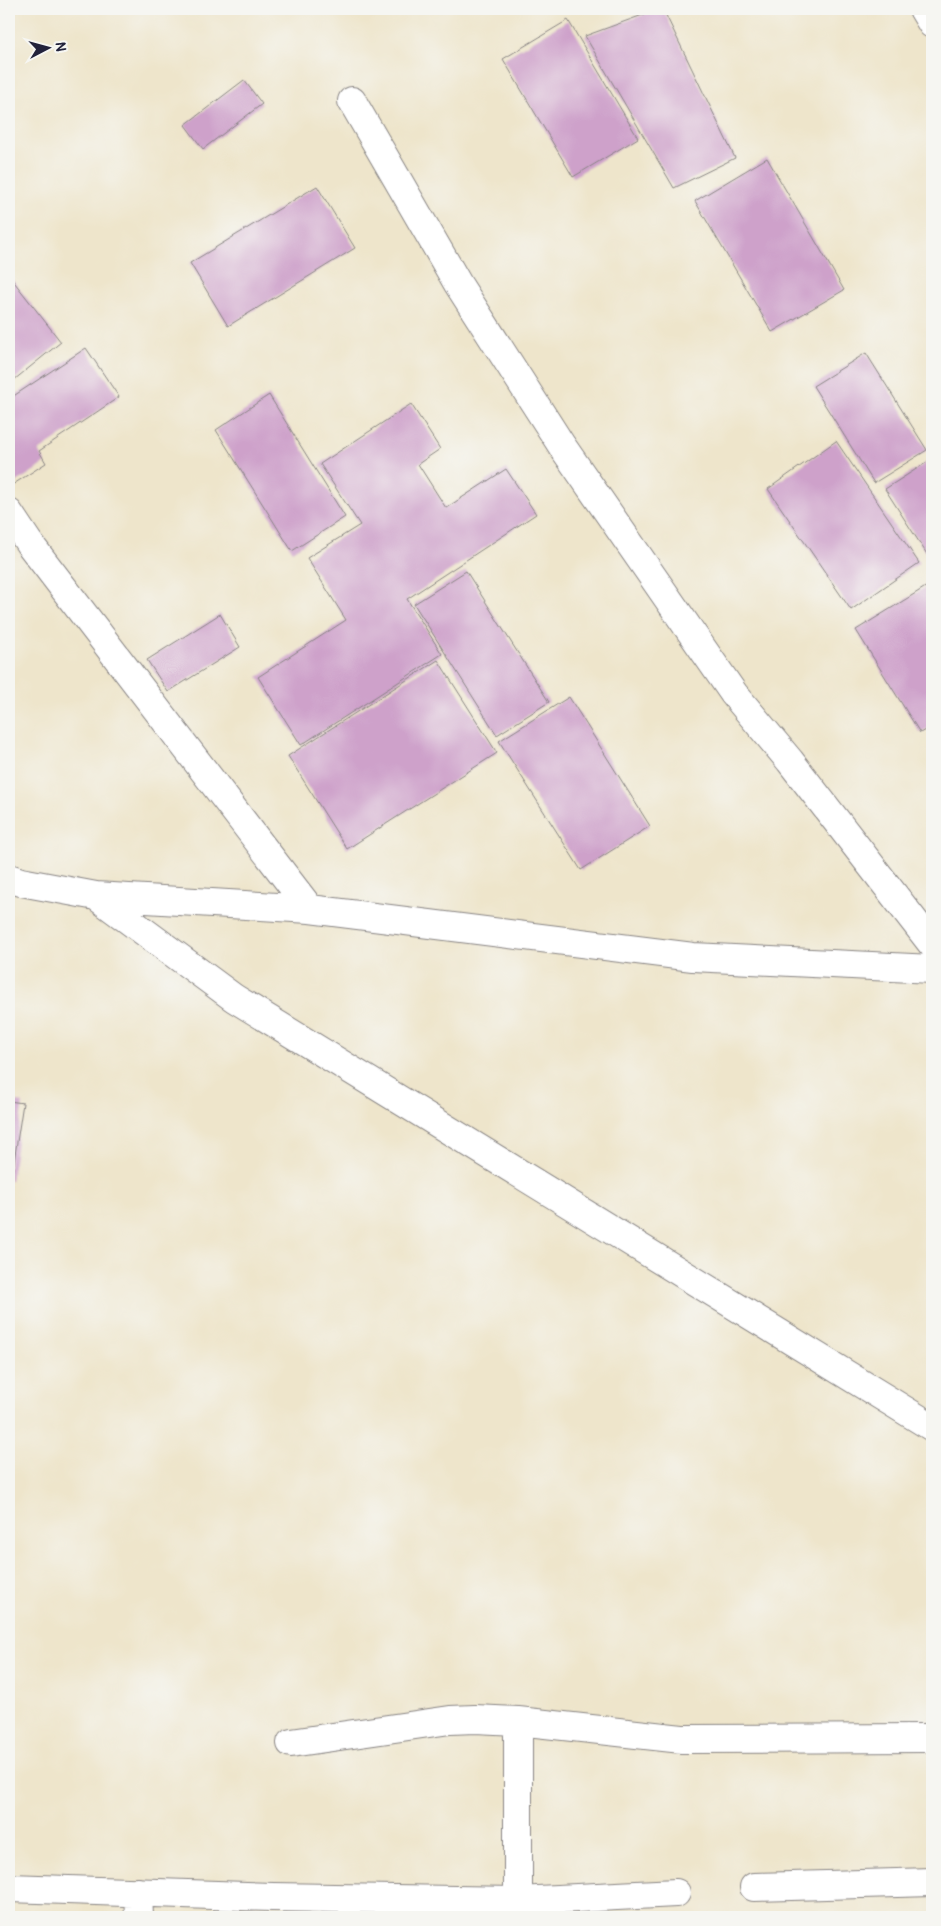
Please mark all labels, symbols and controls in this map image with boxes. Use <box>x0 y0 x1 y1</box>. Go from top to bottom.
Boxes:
north arrow <box>22 22 72 72</box>
text: N <box>51 41 69 52</box>

